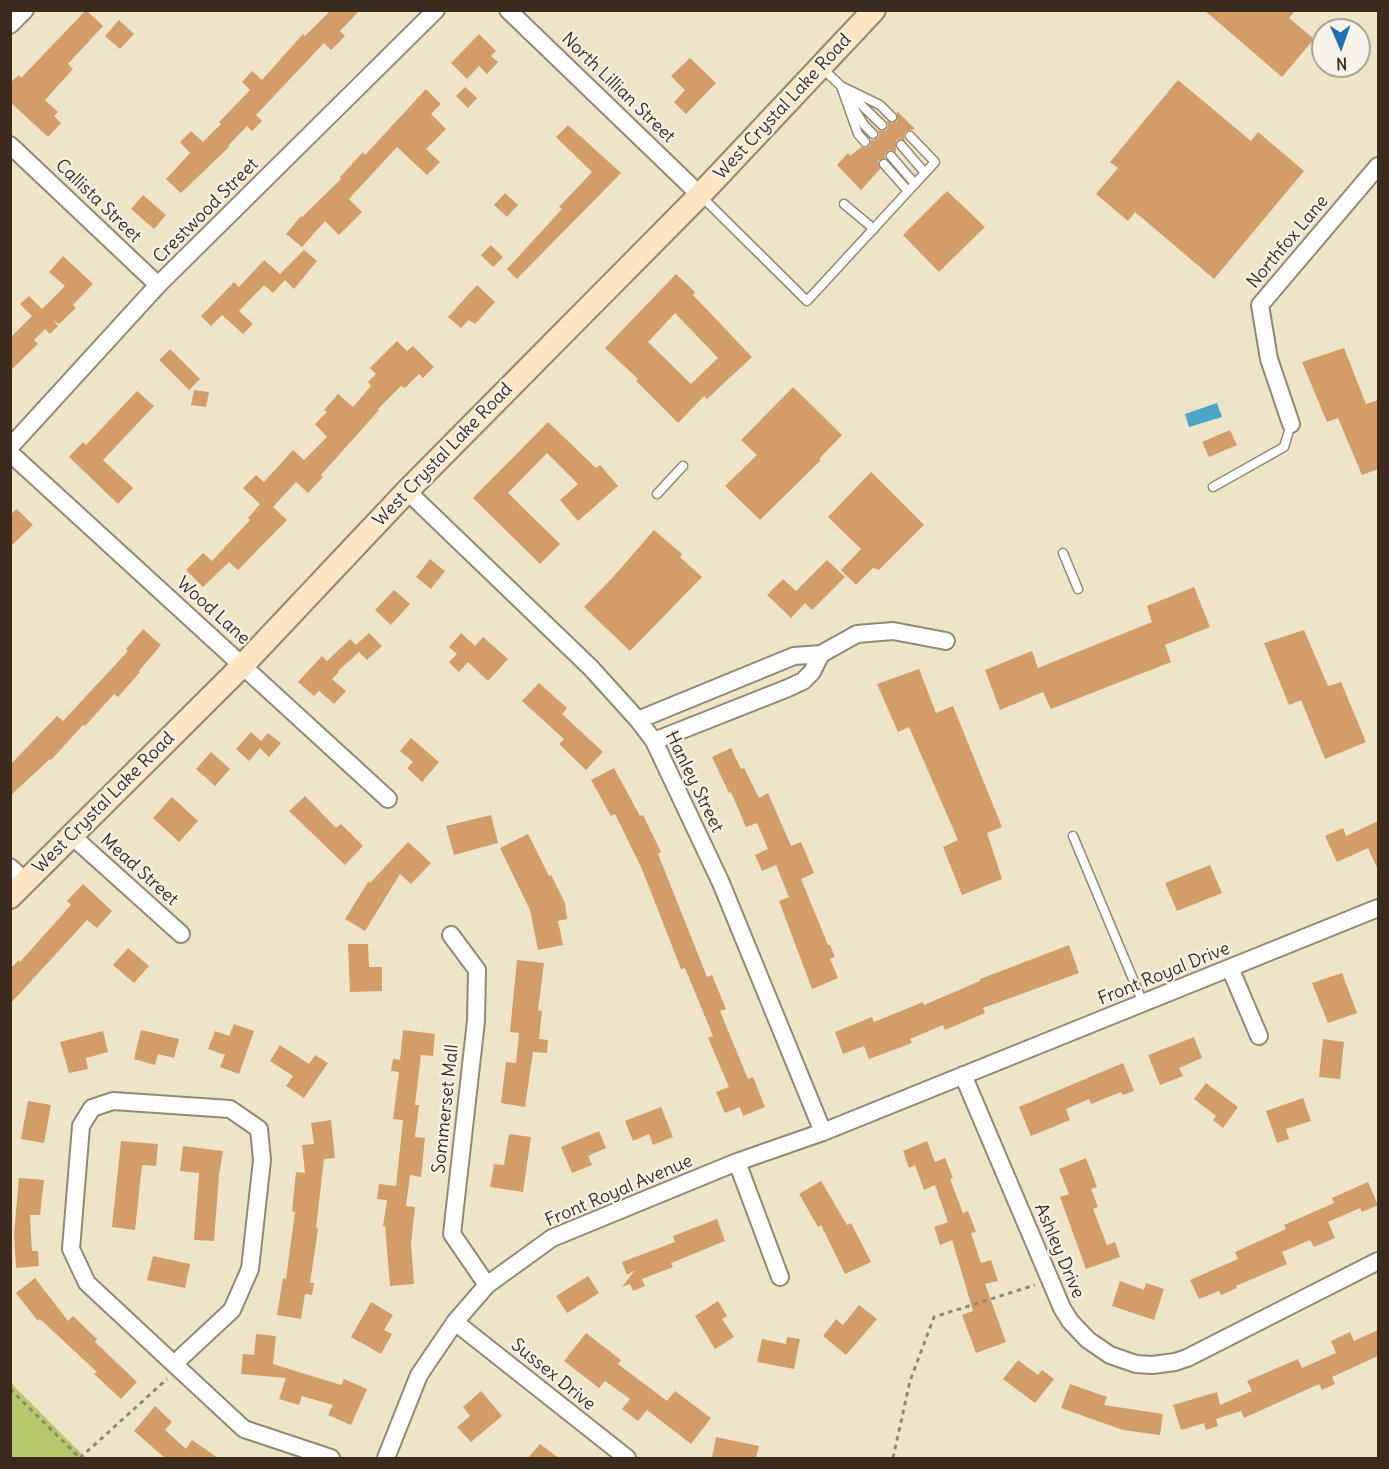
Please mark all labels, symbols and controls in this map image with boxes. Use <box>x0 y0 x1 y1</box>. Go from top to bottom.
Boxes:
north arrow <box>1311 18 1371 78</box>
street label: North Lillian Street <box>557 28 679 148</box>
street label: West Crystal Lake Road <box>710 30 856 184</box>
text: N <box>1336 54 1347 74</box>
street label: Crestwood Street <box>149 154 263 268</box>
street label: Callista Street <box>51 155 145 247</box>
street label: Northfox Lane <box>1243 191 1333 293</box>
street label: West Crystal Lake Road <box>369 379 517 531</box>
street label: Wood Lane <box>172 573 254 649</box>
street label: West Crystal Lake Road <box>29 728 179 878</box>
street label: Hanley Street <box>660 728 728 836</box>
street label: Mead Street <box>96 829 182 911</box>
street label: Front Royal Drive <box>1095 938 1233 1010</box>
street label: Sommerset Mall <box>428 1043 464 1175</box>
street label: Front Royal Avenue <box>542 1150 696 1232</box>
street label: Ashley Drive <box>1029 1200 1089 1302</box>
street label: Sussex Drive <box>506 1334 600 1416</box>

